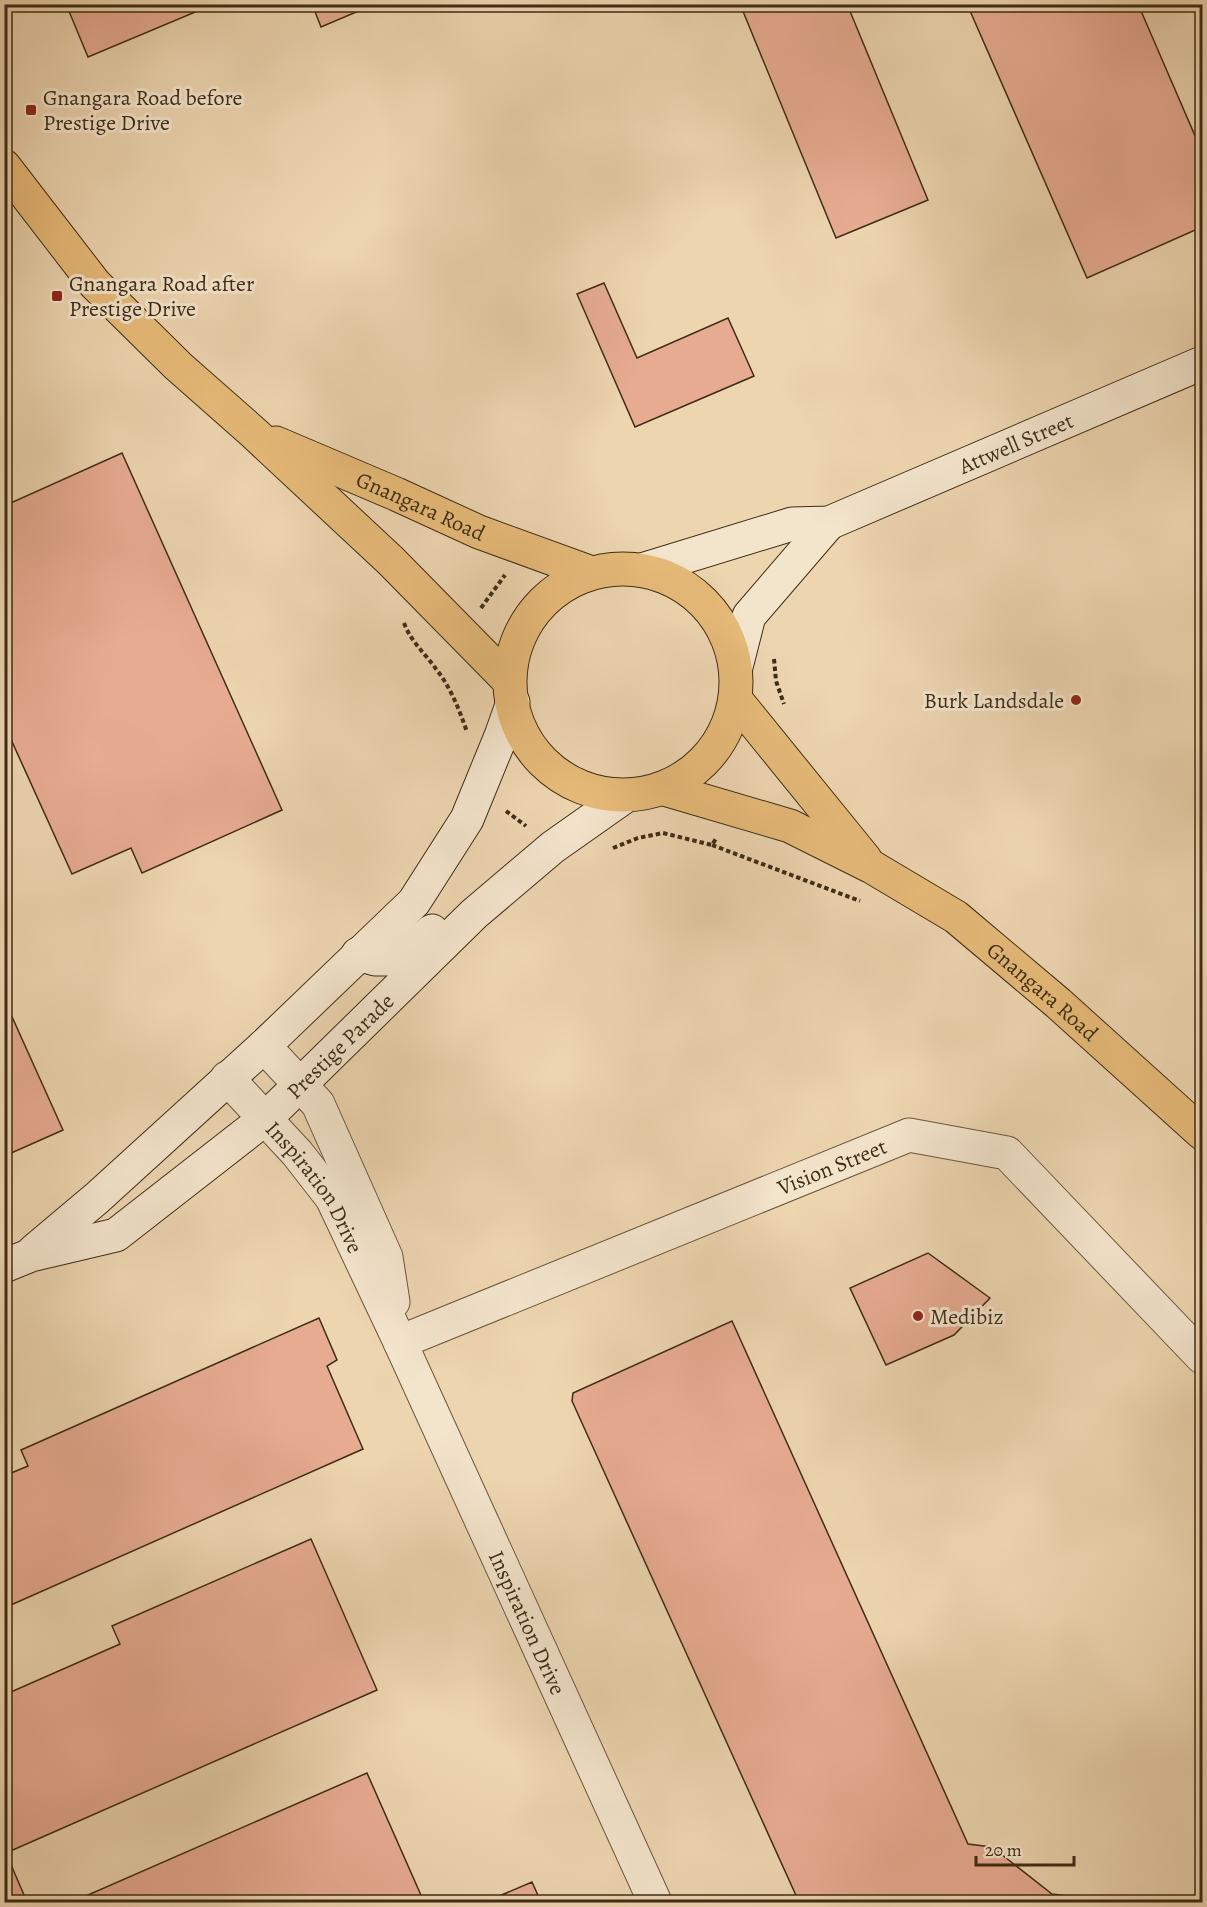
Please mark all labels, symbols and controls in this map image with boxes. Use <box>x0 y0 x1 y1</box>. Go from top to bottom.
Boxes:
place label: Gnangara Road before Prestige Drive <box>43 83 242 138</box>
marker: Gnangara Road before Prestige Drive <box>24 103 38 117</box>
place label: Gnangara Road after Prestige Drive <box>69 269 254 324</box>
marker: Gnangara Road after Prestige Drive <box>50 289 64 303</box>
street label: Attwell Street <box>953 406 1078 482</box>
street label: Gnangara Road <box>351 465 490 549</box>
place label: Burk Landsdale <box>924 686 1064 716</box>
marker: Burk Landsdale <box>1069 693 1083 707</box>
street label: Gnangara Road <box>980 935 1105 1048</box>
street label: Prestige Parade <box>280 987 401 1106</box>
street label: Inspiration Drive <box>259 1115 370 1258</box>
street label: Vision Street <box>772 1132 891 1203</box>
place label: Medibiz <box>930 1302 1004 1332</box>
marker: Medibiz <box>911 1309 925 1323</box>
street label: Inspiration Drive <box>481 1546 573 1700</box>
scale bar <box>976 1829 1074 1867</box>
text: 20 m <box>985 1838 1022 1862</box>

